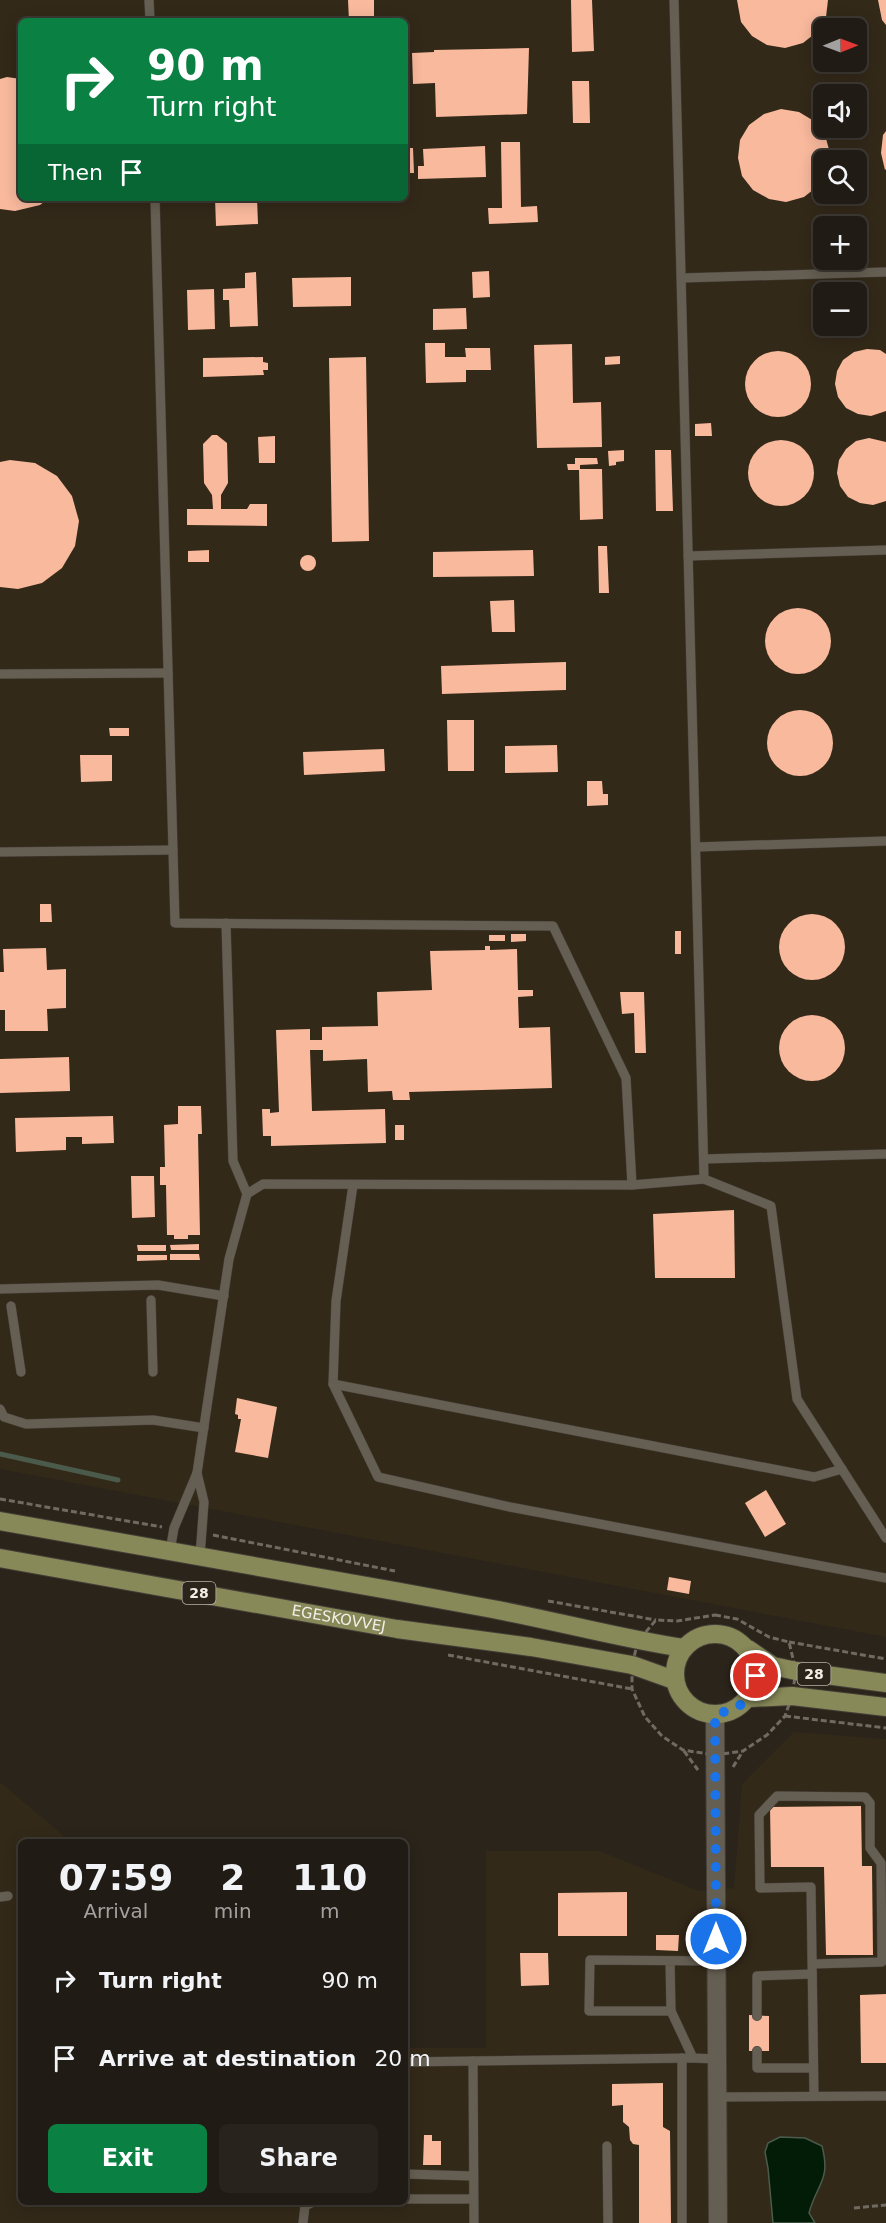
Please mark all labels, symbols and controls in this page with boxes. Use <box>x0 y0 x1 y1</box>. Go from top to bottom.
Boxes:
north arrow <box>813 18 867 72</box>
map controls <box>813 18 867 336</box>
text: 90 m <box>147 41 264 90</box>
icon: right <box>48 42 126 120</box>
button: sound <box>813 84 867 138</box>
text: Turn right <box>147 91 276 122</box>
button: search <box>813 150 867 204</box>
icon: arrive <box>115 156 148 189</box>
text: Then <box>48 160 103 185</box>
button: + <box>813 216 867 270</box>
button: − <box>813 282 867 336</box>
road number: 28 <box>182 1582 216 1604</box>
street label: EGESKOVVEJ <box>290 1601 387 1636</box>
pin <box>730 1650 781 1701</box>
icon: arrive <box>739 1659 772 1692</box>
road number: 28 <box>798 1663 830 1685</box>
text: 07:59 <box>59 1857 173 1898</box>
text: 2 <box>220 1857 245 1898</box>
text: 110 <box>292 1857 367 1898</box>
text: Arrival <box>83 1899 148 1923</box>
text: min <box>214 1899 252 1923</box>
text: m <box>320 1899 340 1923</box>
position arrow <box>684 1907 748 1971</box>
icon: right <box>48 1964 81 1997</box>
text: Turn right <box>99 1968 222 1993</box>
text: 90 m <box>322 1968 378 1993</box>
icon: arrive <box>48 2042 81 2075</box>
text: Arrive at destination <box>99 2046 356 2071</box>
text: 20 m <box>374 2046 431 2071</box>
button: Exit <box>48 2124 207 2193</box>
button: Share <box>219 2124 378 2193</box>

